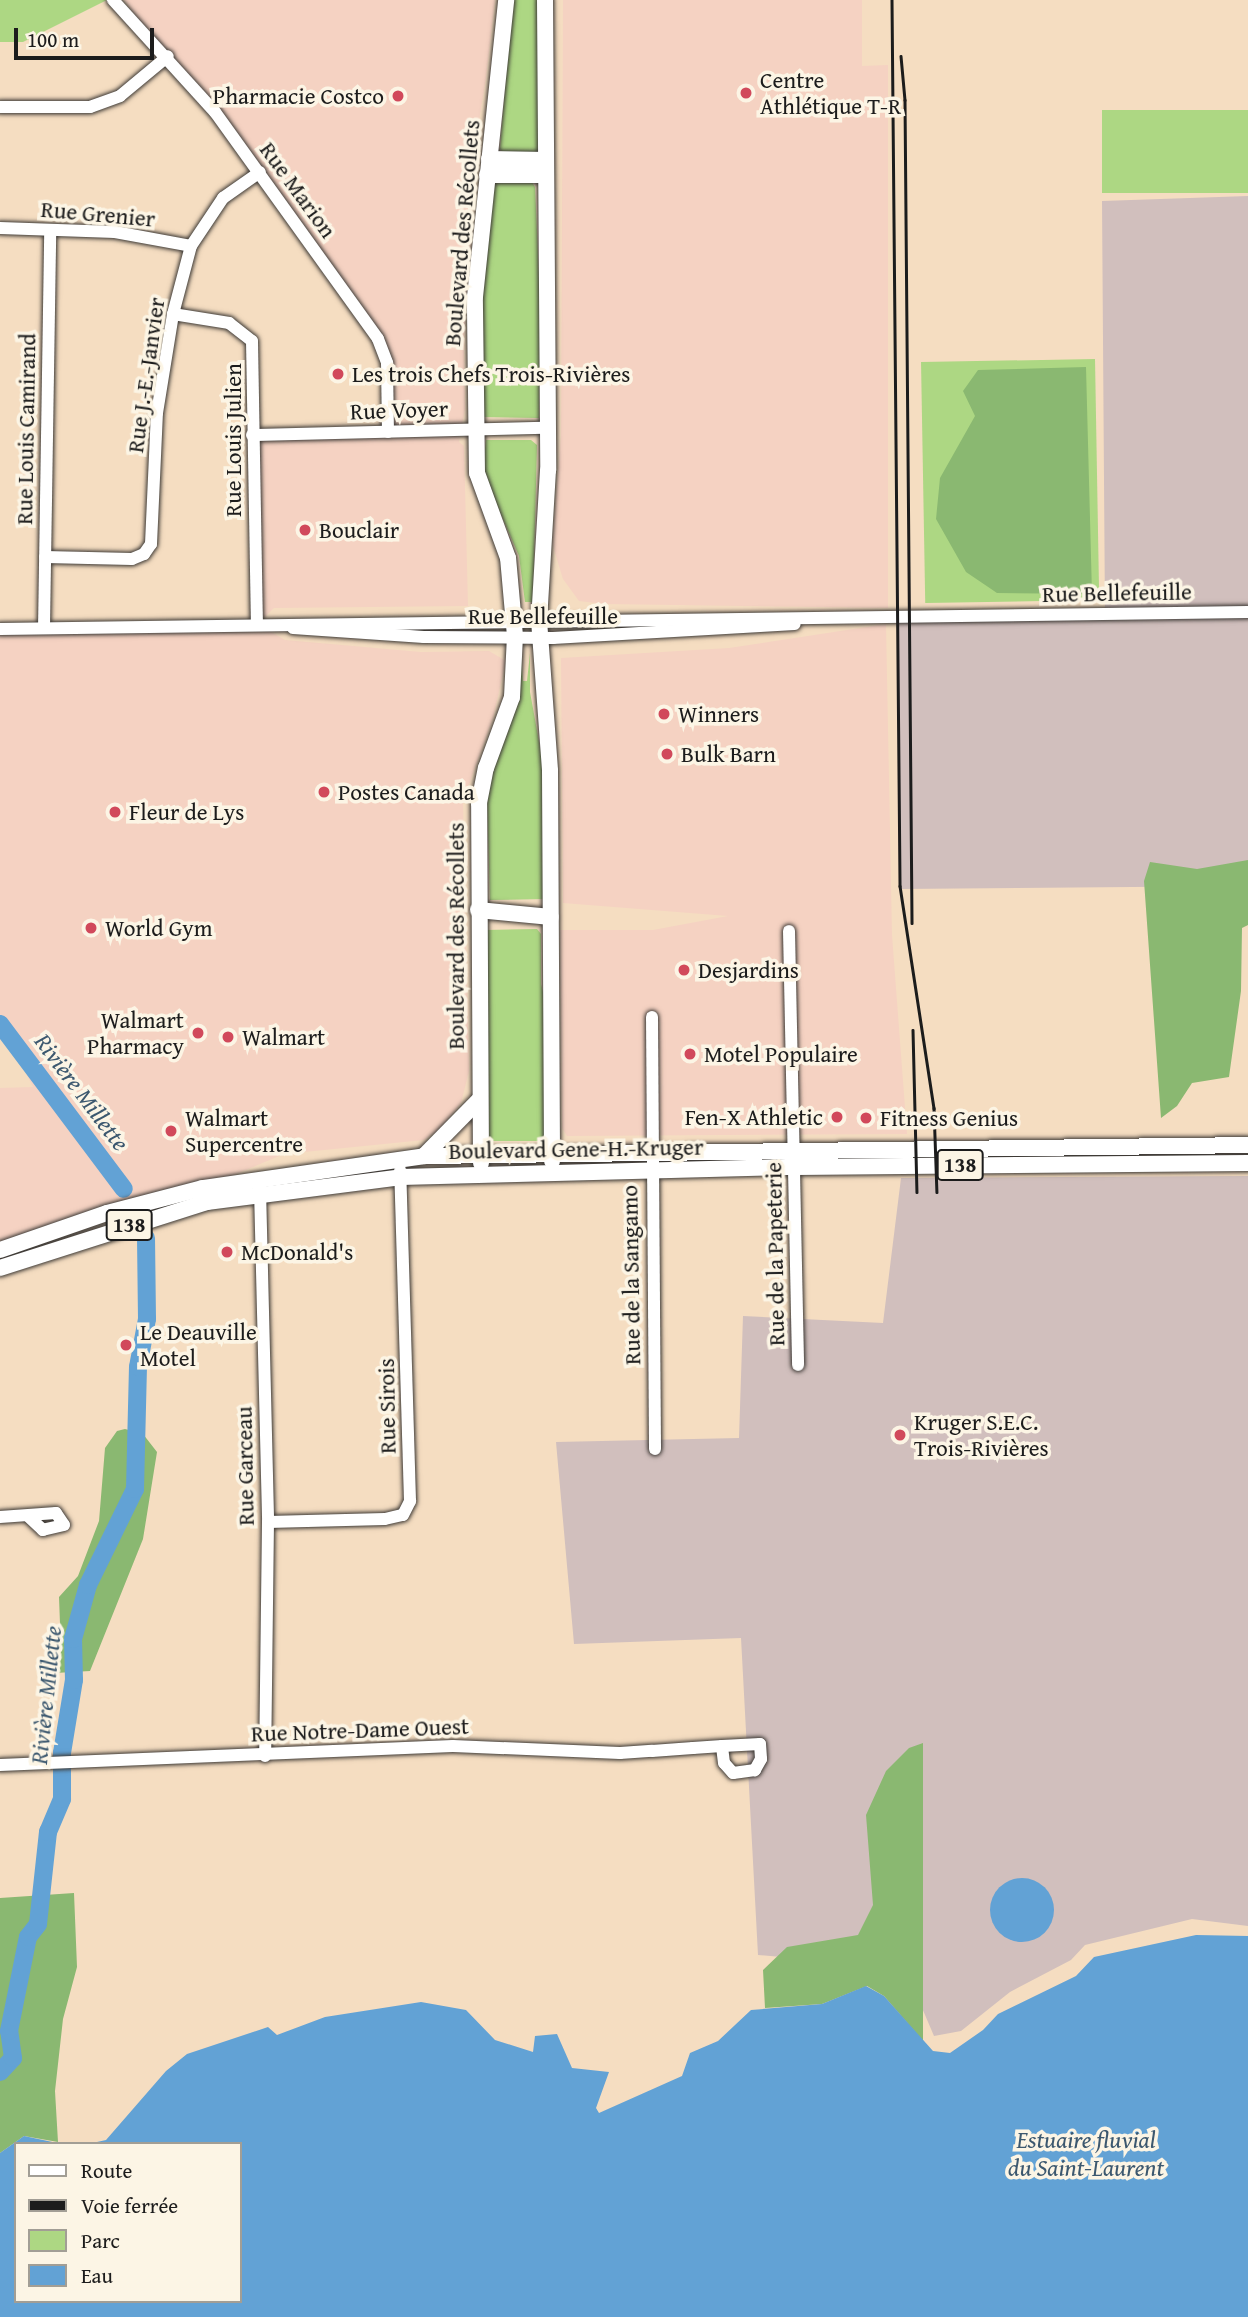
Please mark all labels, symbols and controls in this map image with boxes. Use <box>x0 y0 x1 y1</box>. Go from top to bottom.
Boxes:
scale bar <box>18 14 158 58</box>
text: 100 m <box>27 24 79 55</box>
place label: Centre Athlétique T-R <box>760 66 901 120</box>
place label: Pharmacie Costco <box>213 82 384 110</box>
marker: Centre Athlétique T-R <box>738 85 754 101</box>
marker: Pharmacie Costco <box>390 88 406 104</box>
street label: Boulevard des Récollets <box>438 119 486 347</box>
street label: Rue Marion <box>254 137 342 243</box>
street label: Rue Grenier <box>40 195 156 233</box>
street label: Rue J.-E.-Janvier <box>121 296 171 454</box>
street label: Rue Louis Camirand <box>11 333 41 525</box>
place label: Les trois Chefs Trois-Rivières <box>352 360 630 388</box>
street label: Rue Louis Julien <box>219 363 247 517</box>
marker: Les trois Chefs Trois-Rivières <box>330 366 346 382</box>
street label: Rue Voyer <box>349 394 449 426</box>
place label: Bouclair <box>319 516 399 544</box>
marker: Bouclair <box>297 522 313 538</box>
street label: Rue Bellefeuille <box>1042 578 1192 608</box>
street label: Rue Bellefeuille <box>468 602 618 630</box>
place label: Winners <box>678 700 759 728</box>
marker: Winners <box>656 706 672 722</box>
place label: Bulk Barn <box>681 740 776 768</box>
marker: Bulk Barn <box>659 746 675 762</box>
place label: Postes Canada <box>338 778 475 806</box>
marker: Postes Canada <box>316 784 332 800</box>
place label: Fleur de Lys <box>129 798 244 826</box>
marker: Fleur de Lys <box>107 804 123 820</box>
street label: Boulevard des Récollets <box>442 822 470 1050</box>
place label: World Gym <box>105 914 212 942</box>
marker: World Gym <box>83 920 99 936</box>
place label: Desjardins <box>698 956 799 984</box>
marker: Desjardins <box>676 962 692 978</box>
place label: Walmart Pharmacy <box>87 1006 184 1060</box>
place label: Walmart <box>242 1023 325 1051</box>
marker: Walmart Pharmacy <box>190 1025 206 1041</box>
water label: Rivière Millette <box>29 1028 135 1156</box>
marker: Walmart <box>220 1029 236 1045</box>
place label: Motel Populaire <box>704 1040 858 1068</box>
marker: Motel Populaire <box>682 1046 698 1062</box>
place label: Fen-X Athletic <box>685 1103 823 1131</box>
place label: Walmart Supercentre <box>185 1104 303 1158</box>
place label: Fitness Genius <box>880 1104 1018 1132</box>
marker: Fen-X Athletic <box>829 1109 845 1125</box>
marker: Fitness Genius <box>858 1110 874 1126</box>
marker: Walmart Supercentre <box>163 1123 179 1139</box>
street label: Boulevard Gene-H.-Kruger <box>448 1133 704 1165</box>
road number: 138 <box>936 1148 984 1182</box>
street label: Rue de la Papeterie <box>760 1162 790 1346</box>
street label: Rue de la Sangamo <box>616 1185 646 1365</box>
road number: 138 <box>104 1208 154 1242</box>
place label: McDonald's <box>241 1238 353 1266</box>
marker: McDonald's <box>219 1244 235 1260</box>
place label: Le Deauville Motel <box>140 1318 257 1372</box>
marker: Le Deauville Motel <box>118 1337 134 1353</box>
street label: Rue Sirois <box>372 1358 402 1454</box>
street label: Rue Garceau <box>230 1406 260 1526</box>
place label: Kruger S.E.C. Trois-Rivières <box>914 1408 1049 1462</box>
marker: Kruger S.E.C. Trois-Rivières <box>892 1427 908 1443</box>
water label: Rivière Millette <box>24 1624 68 1766</box>
street label: Rue Notre-Dame Ouest <box>250 1712 470 1748</box>
water label: Estuaire fluvial du Saint-Laurent <box>1008 2126 1164 2182</box>
legend <box>14 2142 242 2303</box>
text: Route <box>81 2155 132 2186</box>
text: Voie ferrée <box>81 2190 178 2221</box>
text: Parc <box>81 2225 120 2256</box>
text: Eau <box>81 2260 113 2291</box>

